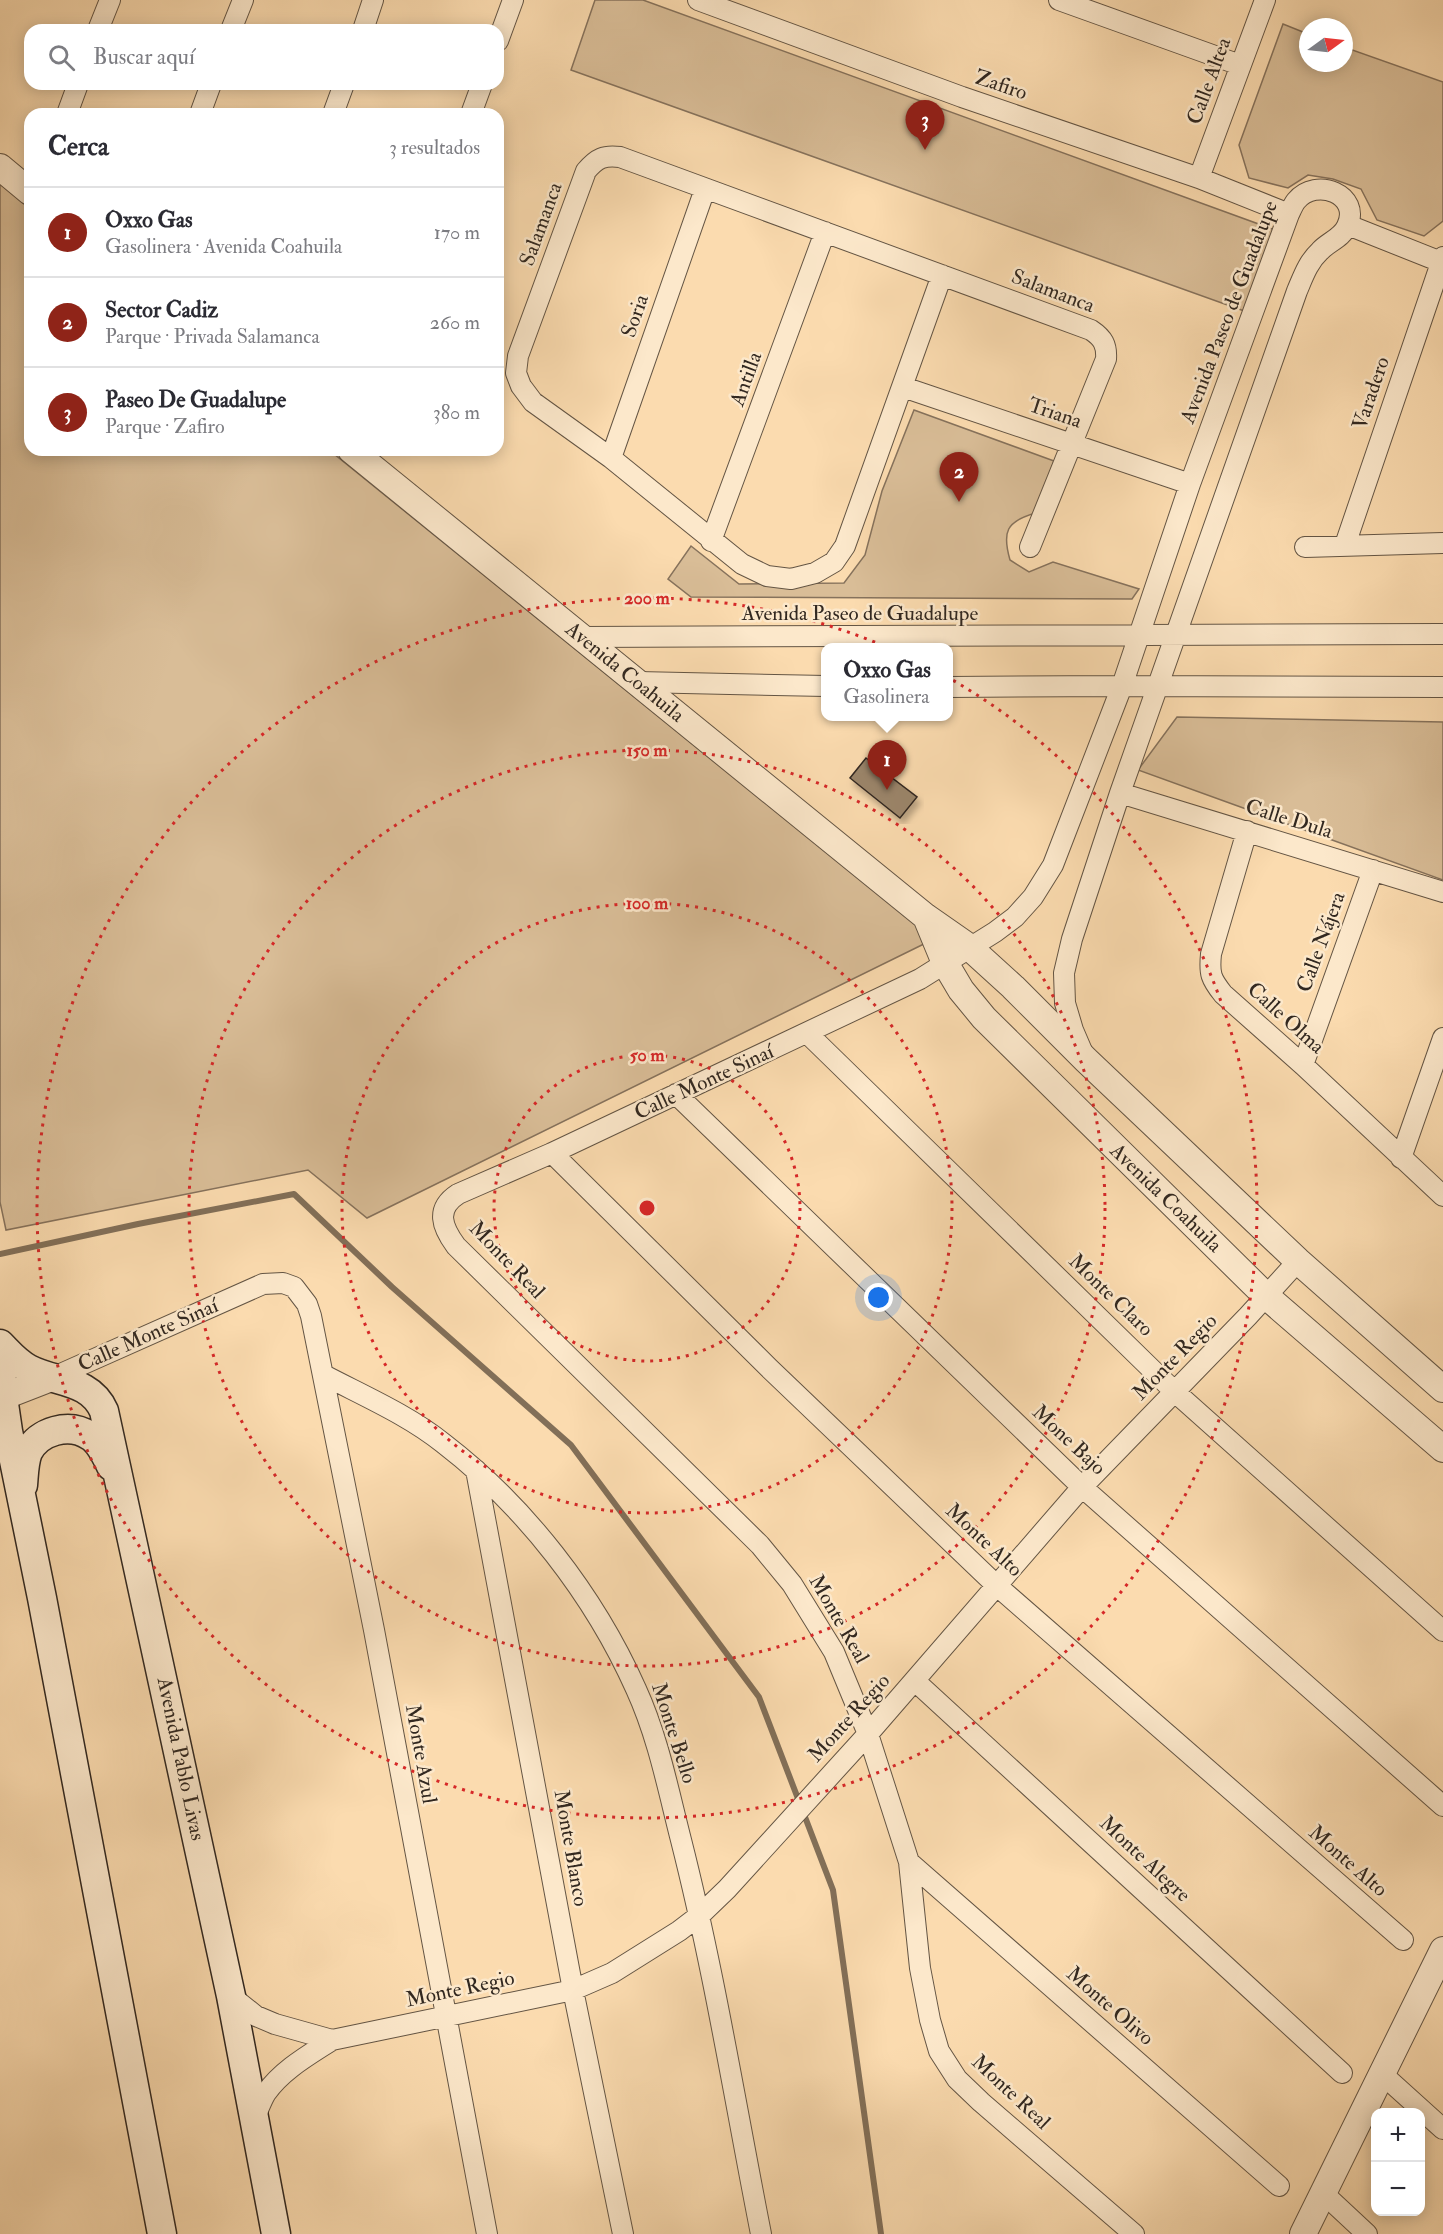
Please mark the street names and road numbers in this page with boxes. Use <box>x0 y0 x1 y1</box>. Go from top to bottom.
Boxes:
street label: Calle Altea <box>1181 33 1237 128</box>
street label: Zafiro <box>971 63 1031 107</box>
street label: Salamanca <box>513 178 569 270</box>
street label: Avenida Paseo de Guadalupe <box>1174 197 1284 428</box>
street label: Salamanca <box>1007 263 1099 319</box>
street label: Soria <box>615 291 655 341</box>
street label: Antilla <box>723 348 768 411</box>
street label: Varadero <box>1346 353 1396 433</box>
street label: Triana <box>1025 391 1086 435</box>
street label: Avenida Paseo de Guadalupe <box>741 600 978 627</box>
street label: Avenida Coahuila <box>559 615 690 729</box>
street label: Calle Dula <box>1242 793 1336 845</box>
street label: Calle Nájera <box>1290 888 1352 996</box>
street label: Calle Olma <box>1242 976 1331 1060</box>
street label: Calle Monte Sinaí <box>630 1037 779 1126</box>
street label: Avenida Coahuila <box>1104 1137 1228 1259</box>
street label: Monte Real <box>463 1215 551 1305</box>
street label: Monte Claro <box>1063 1248 1159 1342</box>
street label: Calle Monte Sinaí <box>74 1291 224 1378</box>
street label: Monte Regio <box>1127 1308 1223 1406</box>
street label: Mone Bajo <box>1026 1399 1112 1481</box>
street label: Monte Alto <box>940 1497 1028 1583</box>
street label: Monte Real <box>803 1570 876 1669</box>
street label: Monte Regio <box>802 1668 896 1768</box>
street label: Avenida Pablo Livas <box>150 1674 211 1843</box>
street label: Monte Bello <box>645 1679 703 1787</box>
street label: Monte Azul <box>399 1702 443 1806</box>
street label: Monte Blanco <box>547 1788 595 1908</box>
street label: Monte Alegre <box>1094 1810 1196 1908</box>
street label: Monte Alto <box>1303 1819 1393 1903</box>
street label: Monte Olivo <box>1061 1961 1159 2051</box>
street label: Monte Regio <box>403 1964 517 2014</box>
street label: Monte Real <box>966 2049 1057 2136</box>

